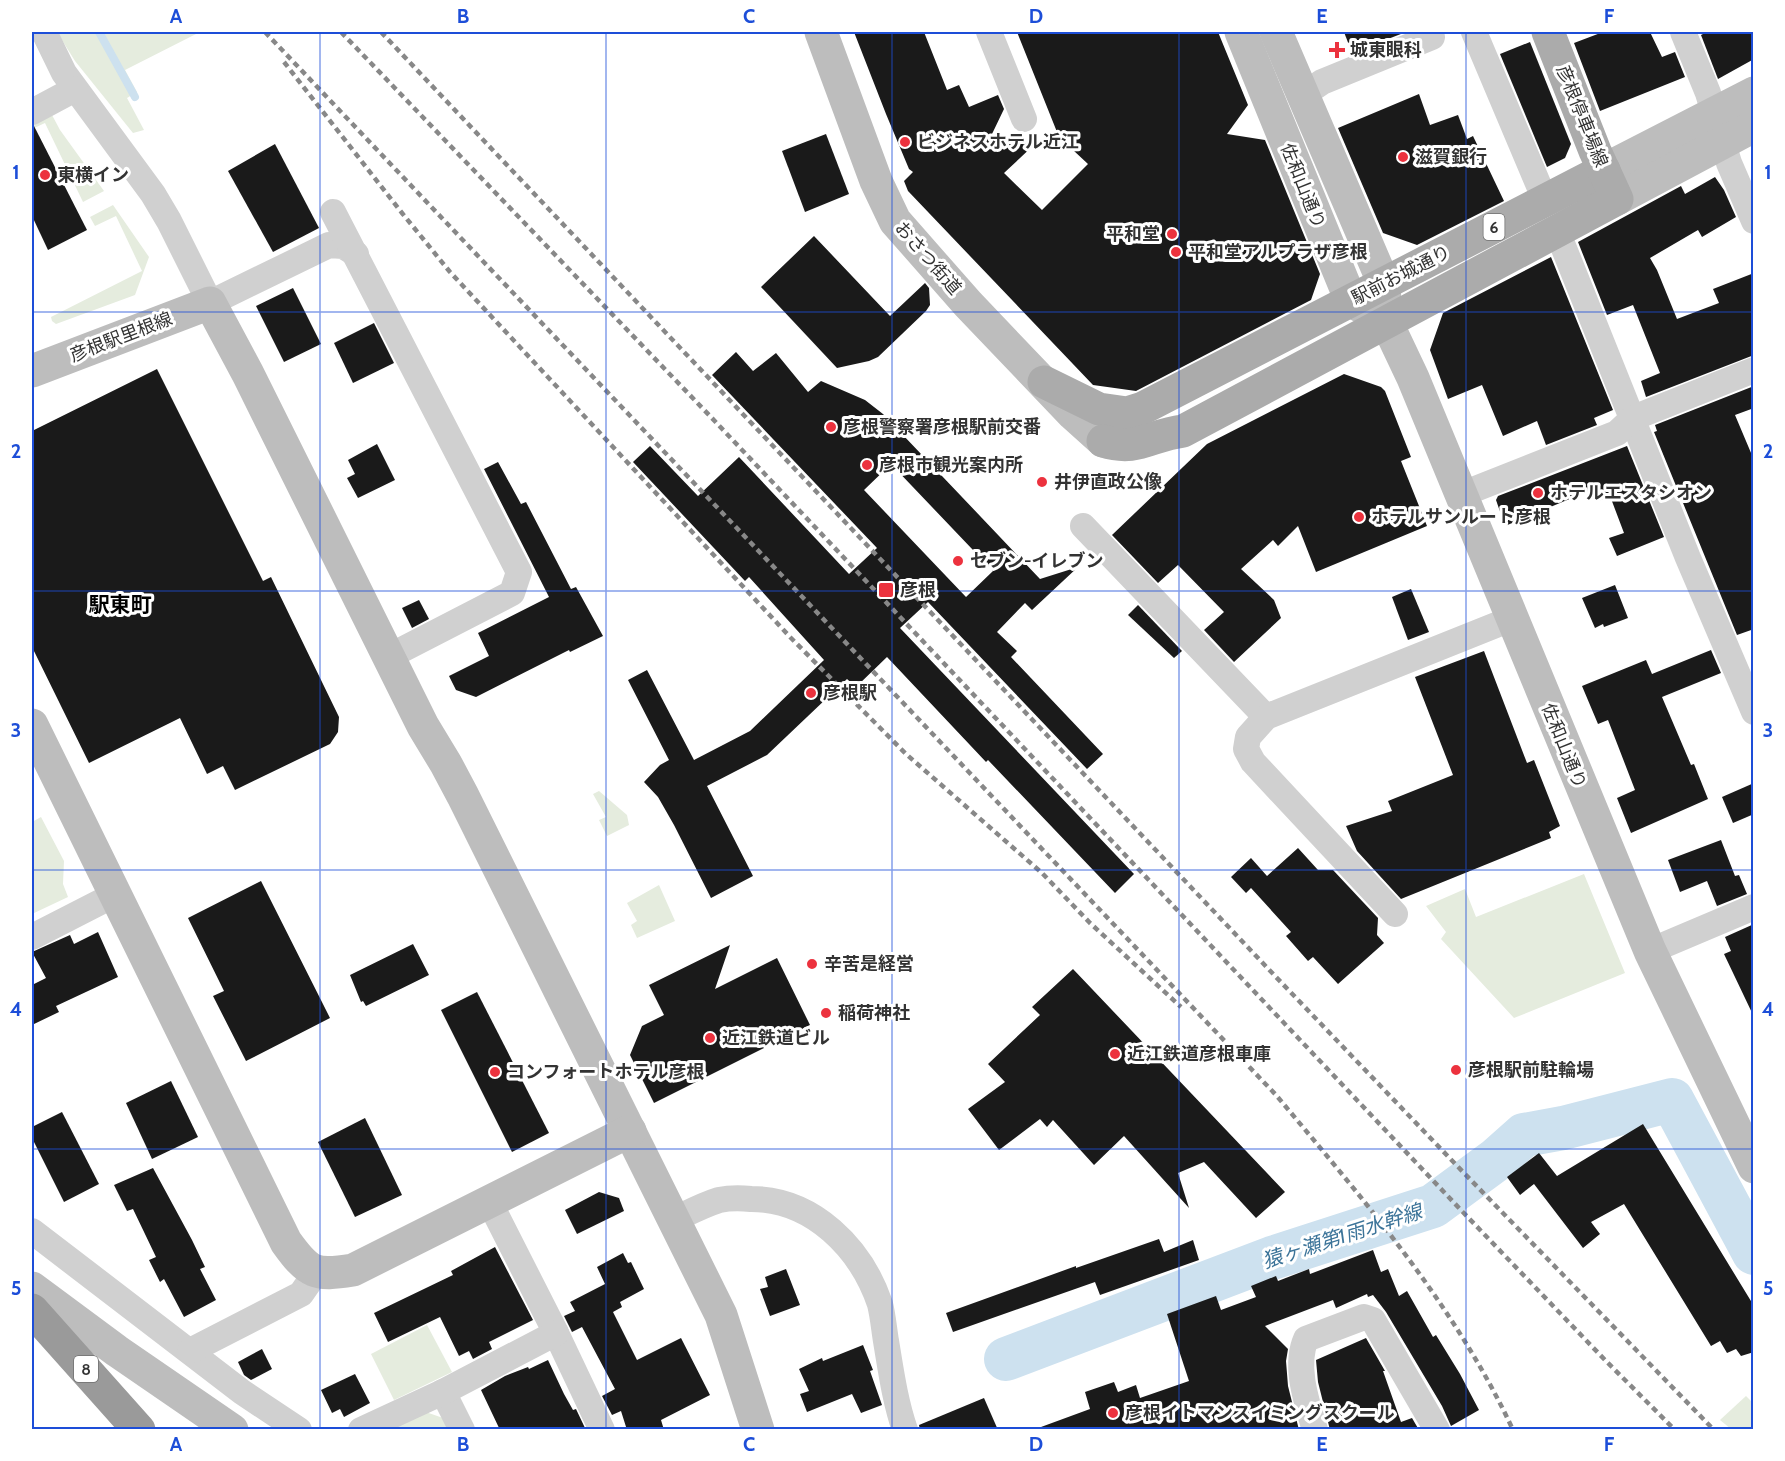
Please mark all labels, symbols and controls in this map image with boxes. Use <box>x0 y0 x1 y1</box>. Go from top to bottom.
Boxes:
text: A <box>170 4 183 28</box>
text: B <box>457 4 469 28</box>
text: C <box>743 4 755 28</box>
text: D <box>1029 4 1043 28</box>
text: E <box>1316 4 1328 28</box>
text: F <box>1604 4 1615 28</box>
place label: 城東眼科 <box>1350 39 1422 61</box>
marker: 城東眼科 <box>1328 41 1346 59</box>
street label: 彦根停車場線 <box>1552 62 1612 170</box>
place label: ビジネスホテル近江 <box>917 131 1079 153</box>
marker: ビジネスホテル近江 <box>898 135 912 149</box>
street label: 佐和山通り <box>1276 140 1330 232</box>
place label: 滋賀銀行 <box>1415 146 1487 168</box>
marker: 滋賀銀行 <box>1396 150 1410 164</box>
text: 1 <box>12 160 20 184</box>
text: 1 <box>1764 160 1772 184</box>
place label: 東横イン <box>57 164 129 186</box>
marker: 東横イン <box>38 168 52 182</box>
road number: 6 <box>1484 214 1504 240</box>
street label: おさつ街道 <box>890 217 966 299</box>
place label: 平和堂 <box>1106 223 1160 245</box>
marker: 平和堂 <box>1165 227 1179 241</box>
place label: 平和堂アルプラザ彦根 <box>1188 241 1368 263</box>
street label: 駅前お城通り <box>1348 241 1454 309</box>
marker: 平和堂アルプラザ彦根 <box>1169 245 1183 259</box>
street label: 彦根駅里根線 <box>67 307 175 367</box>
place label: 彦根警察署彦根駅前交番 <box>843 416 1041 438</box>
marker: 彦根警察署彦根駅前交番 <box>824 420 838 434</box>
text: 2 <box>11 439 21 463</box>
text: 2 <box>1763 439 1773 463</box>
place label: 彦根市観光案内所 <box>879 454 1023 476</box>
marker: 彦根市観光案内所 <box>860 458 874 472</box>
place label: 井伊直政公像 <box>1054 471 1162 493</box>
marker: 井伊直政公像 <box>1035 475 1049 489</box>
place label: ホテルエスタシオン <box>1550 482 1712 504</box>
marker: ホテルエスタシオン <box>1531 486 1545 500</box>
place label: ホテルサンルート彦根 <box>1371 506 1551 528</box>
marker: ホテルサンルート彦根 <box>1352 510 1366 524</box>
place label: セブン-イレブン <box>970 550 1104 572</box>
marker: セブン-イレブン <box>951 554 965 568</box>
place label: 彦根 <box>900 579 936 601</box>
marker: 彦根 <box>877 581 895 599</box>
district label: 駅東町 <box>89 592 152 617</box>
place label: 彦根駅 <box>823 682 877 704</box>
marker: 彦根駅 <box>804 686 818 700</box>
street label: 佐和山通り <box>1537 700 1591 792</box>
text: 3 <box>11 718 21 742</box>
text: 3 <box>1763 718 1773 742</box>
place label: 辛苦是経営 <box>824 953 914 975</box>
marker: 辛苦是経営 <box>805 957 819 971</box>
text: 4 <box>10 997 22 1021</box>
text: 4 <box>1762 997 1774 1021</box>
place label: 稲荷神社 <box>838 1002 910 1024</box>
marker: 稲荷神社 <box>819 1006 833 1020</box>
place label: 近江鉄道ビル <box>722 1027 830 1049</box>
marker: 近江鉄道ビル <box>703 1031 717 1045</box>
place label: 近江鉄道彦根車庫 <box>1127 1043 1271 1065</box>
marker: 近江鉄道彦根車庫 <box>1108 1047 1122 1061</box>
place label: 彦根駅前駐輪場 <box>1468 1059 1594 1081</box>
place label: コンフォートホテル彦根 <box>507 1061 704 1083</box>
marker: 彦根駅前駐輪場 <box>1449 1063 1463 1077</box>
marker: コンフォートホテル彦根 <box>488 1065 502 1079</box>
water label: 猿ヶ瀬第1雨水幹線 <box>1259 1198 1428 1273</box>
text: 5 <box>11 1276 21 1300</box>
text: 5 <box>1763 1276 1773 1300</box>
road number: 8 <box>74 1356 98 1382</box>
place label: 彦根イトマンスイミングスクール <box>1125 1402 1395 1424</box>
marker: 彦根イトマンスイミングスクール <box>1106 1406 1120 1420</box>
text: A <box>170 1432 183 1456</box>
text: B <box>457 1432 469 1456</box>
text: C <box>743 1432 755 1456</box>
text: D <box>1029 1432 1043 1456</box>
text: E <box>1316 1432 1328 1456</box>
text: F <box>1604 1432 1615 1456</box>

